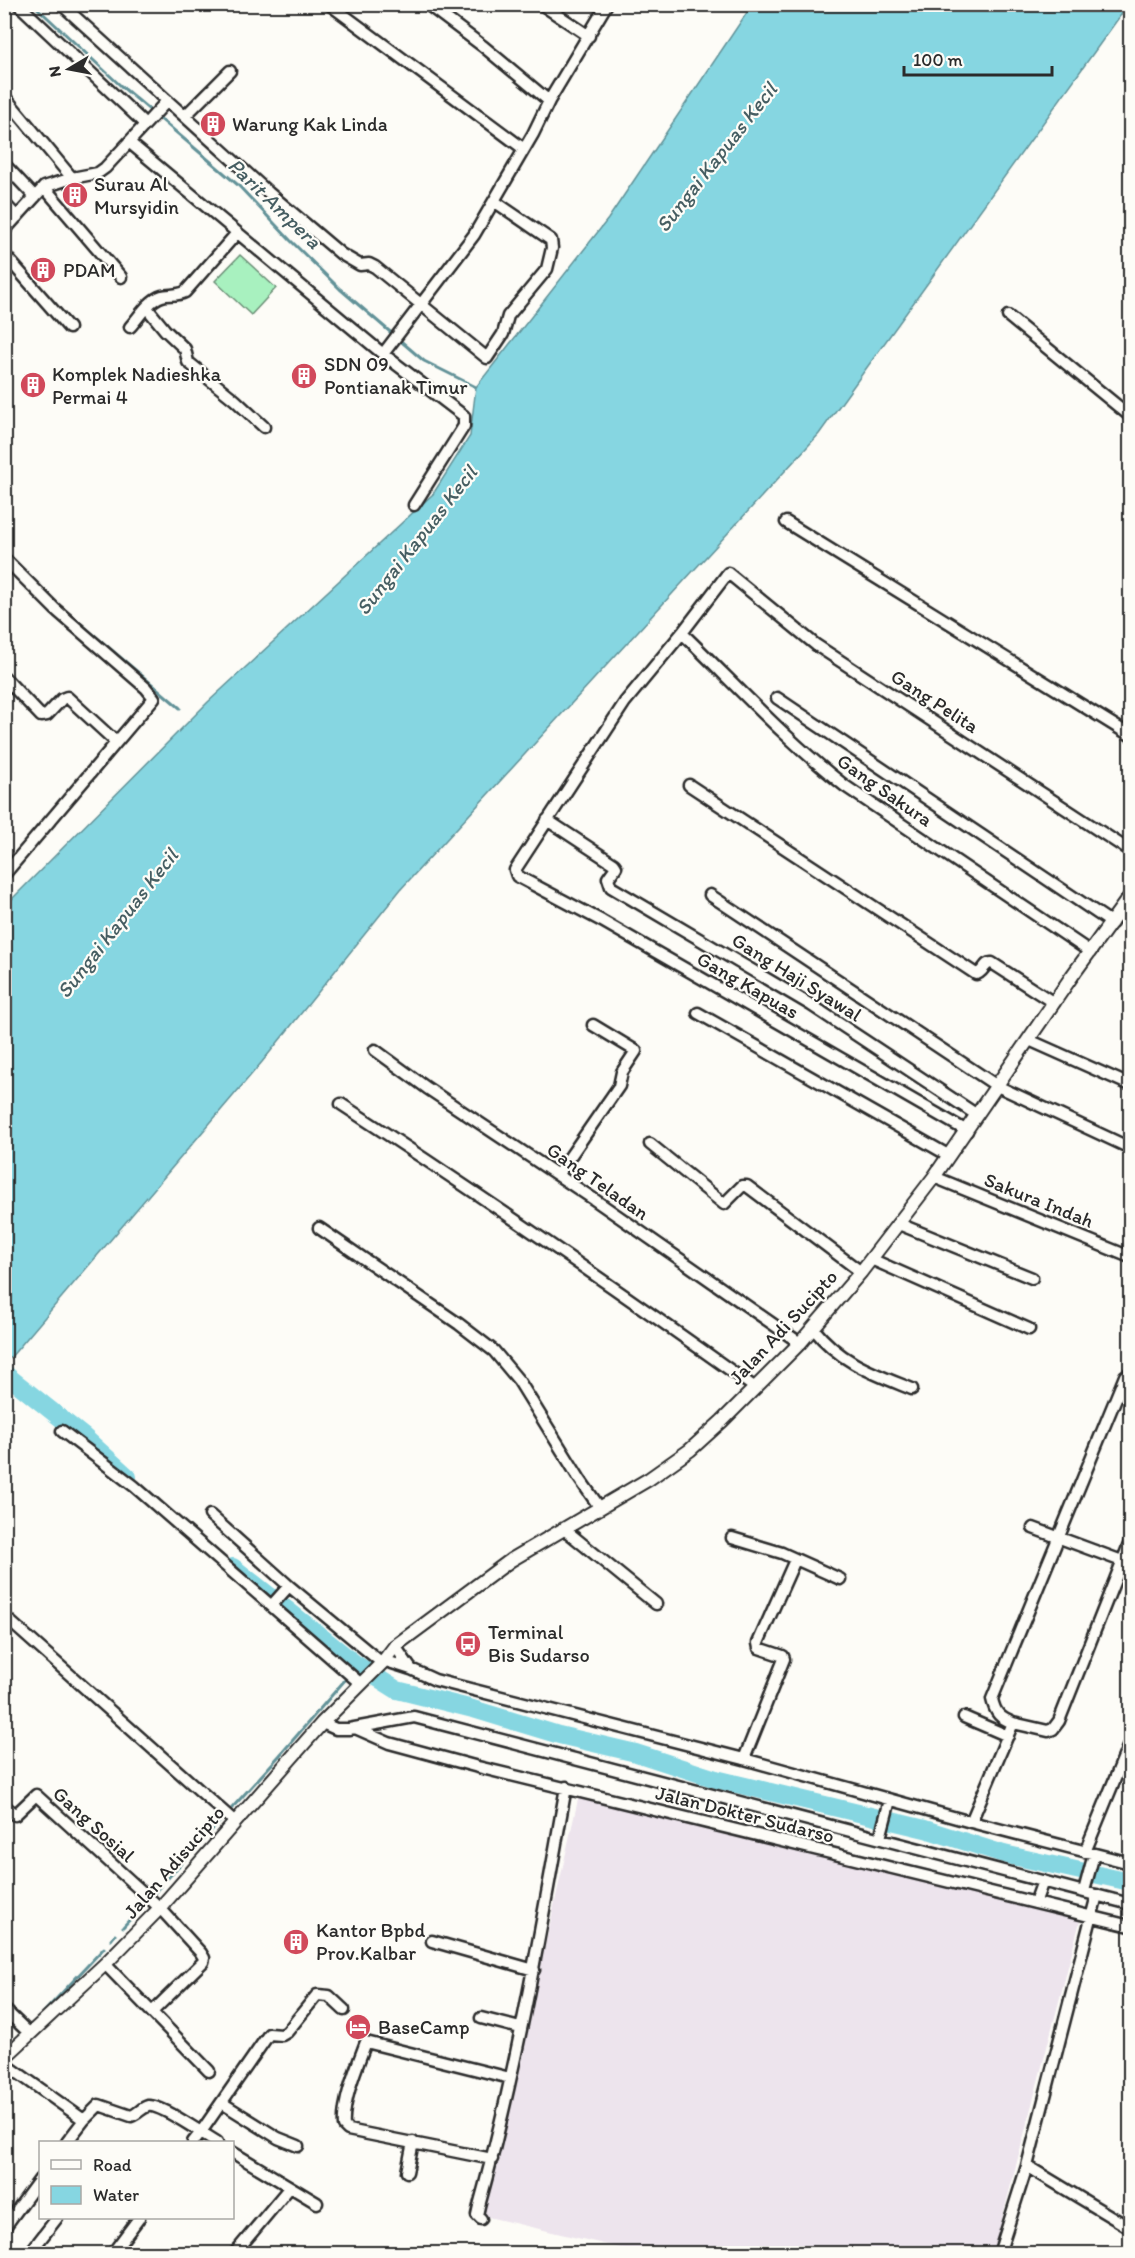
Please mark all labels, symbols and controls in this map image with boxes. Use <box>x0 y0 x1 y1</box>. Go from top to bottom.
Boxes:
north arrow <box>39 39 99 99</box>
scale bar <box>904 39 1052 77</box>
text: 100 m <box>913 49 963 71</box>
text: N <box>44 65 65 78</box>
water label: Sungai Kapuas Kecil <box>650 76 783 237</box>
building icon: Warung Kak Linda <box>198 109 228 139</box>
place label: Warung Kak Linda <box>232 112 388 136</box>
water label: Parit Ampera <box>223 152 327 254</box>
place label: Surau Al Mursyidin <box>94 172 179 219</box>
building icon: Surau Al Mursyidin <box>60 180 90 210</box>
building icon: PDAM <box>28 255 58 285</box>
place label: PDAM <box>63 258 115 282</box>
place label: SDN 09 Pontianak Timur <box>324 352 467 399</box>
building icon: SDN 09 Pontianak Timur <box>289 361 319 391</box>
place label: Komplek Nadieshka Permai 4 <box>52 362 222 409</box>
building icon: Komplek Nadieshka Permai 4 <box>18 370 48 400</box>
water label: Sungai Kapuas Kecil <box>350 459 483 620</box>
street label: Gang Pelita <box>887 664 984 739</box>
street label: Gang Sakura <box>833 748 938 832</box>
water label: Sungai Kapuas Kecil <box>51 842 184 1003</box>
street label: Gang Haji Syawal <box>728 927 867 1027</box>
street label: Gang Kapuas <box>693 946 803 1024</box>
street label: Gang Teladan <box>542 1137 654 1225</box>
street label: Sakura Indah <box>981 1167 1097 1233</box>
street label: Jalan Adi Sucipto <box>724 1265 842 1389</box>
place label: Terminal Bis Sudarso <box>488 1620 590 1667</box>
bus stop icon: Terminal Bis Sudarso <box>453 1629 483 1659</box>
street label: Jalan Dokter Sudarso <box>653 1780 837 1848</box>
street label: Gang Sosial <box>48 1781 140 1867</box>
street label: Jalan Adisucipto <box>118 1801 230 1923</box>
place label: Kantor Bpbd Prov.Kalbar <box>316 1918 425 1965</box>
building icon: Kantor Bpbd Prov.Kalbar <box>281 1927 311 1957</box>
hotel icon: BaseCamp <box>343 2012 373 2042</box>
place label: BaseCamp <box>378 2015 470 2039</box>
legend <box>39 2141 234 2219</box>
text: Road <box>93 2154 132 2176</box>
text: Water <box>93 2184 139 2206</box>

